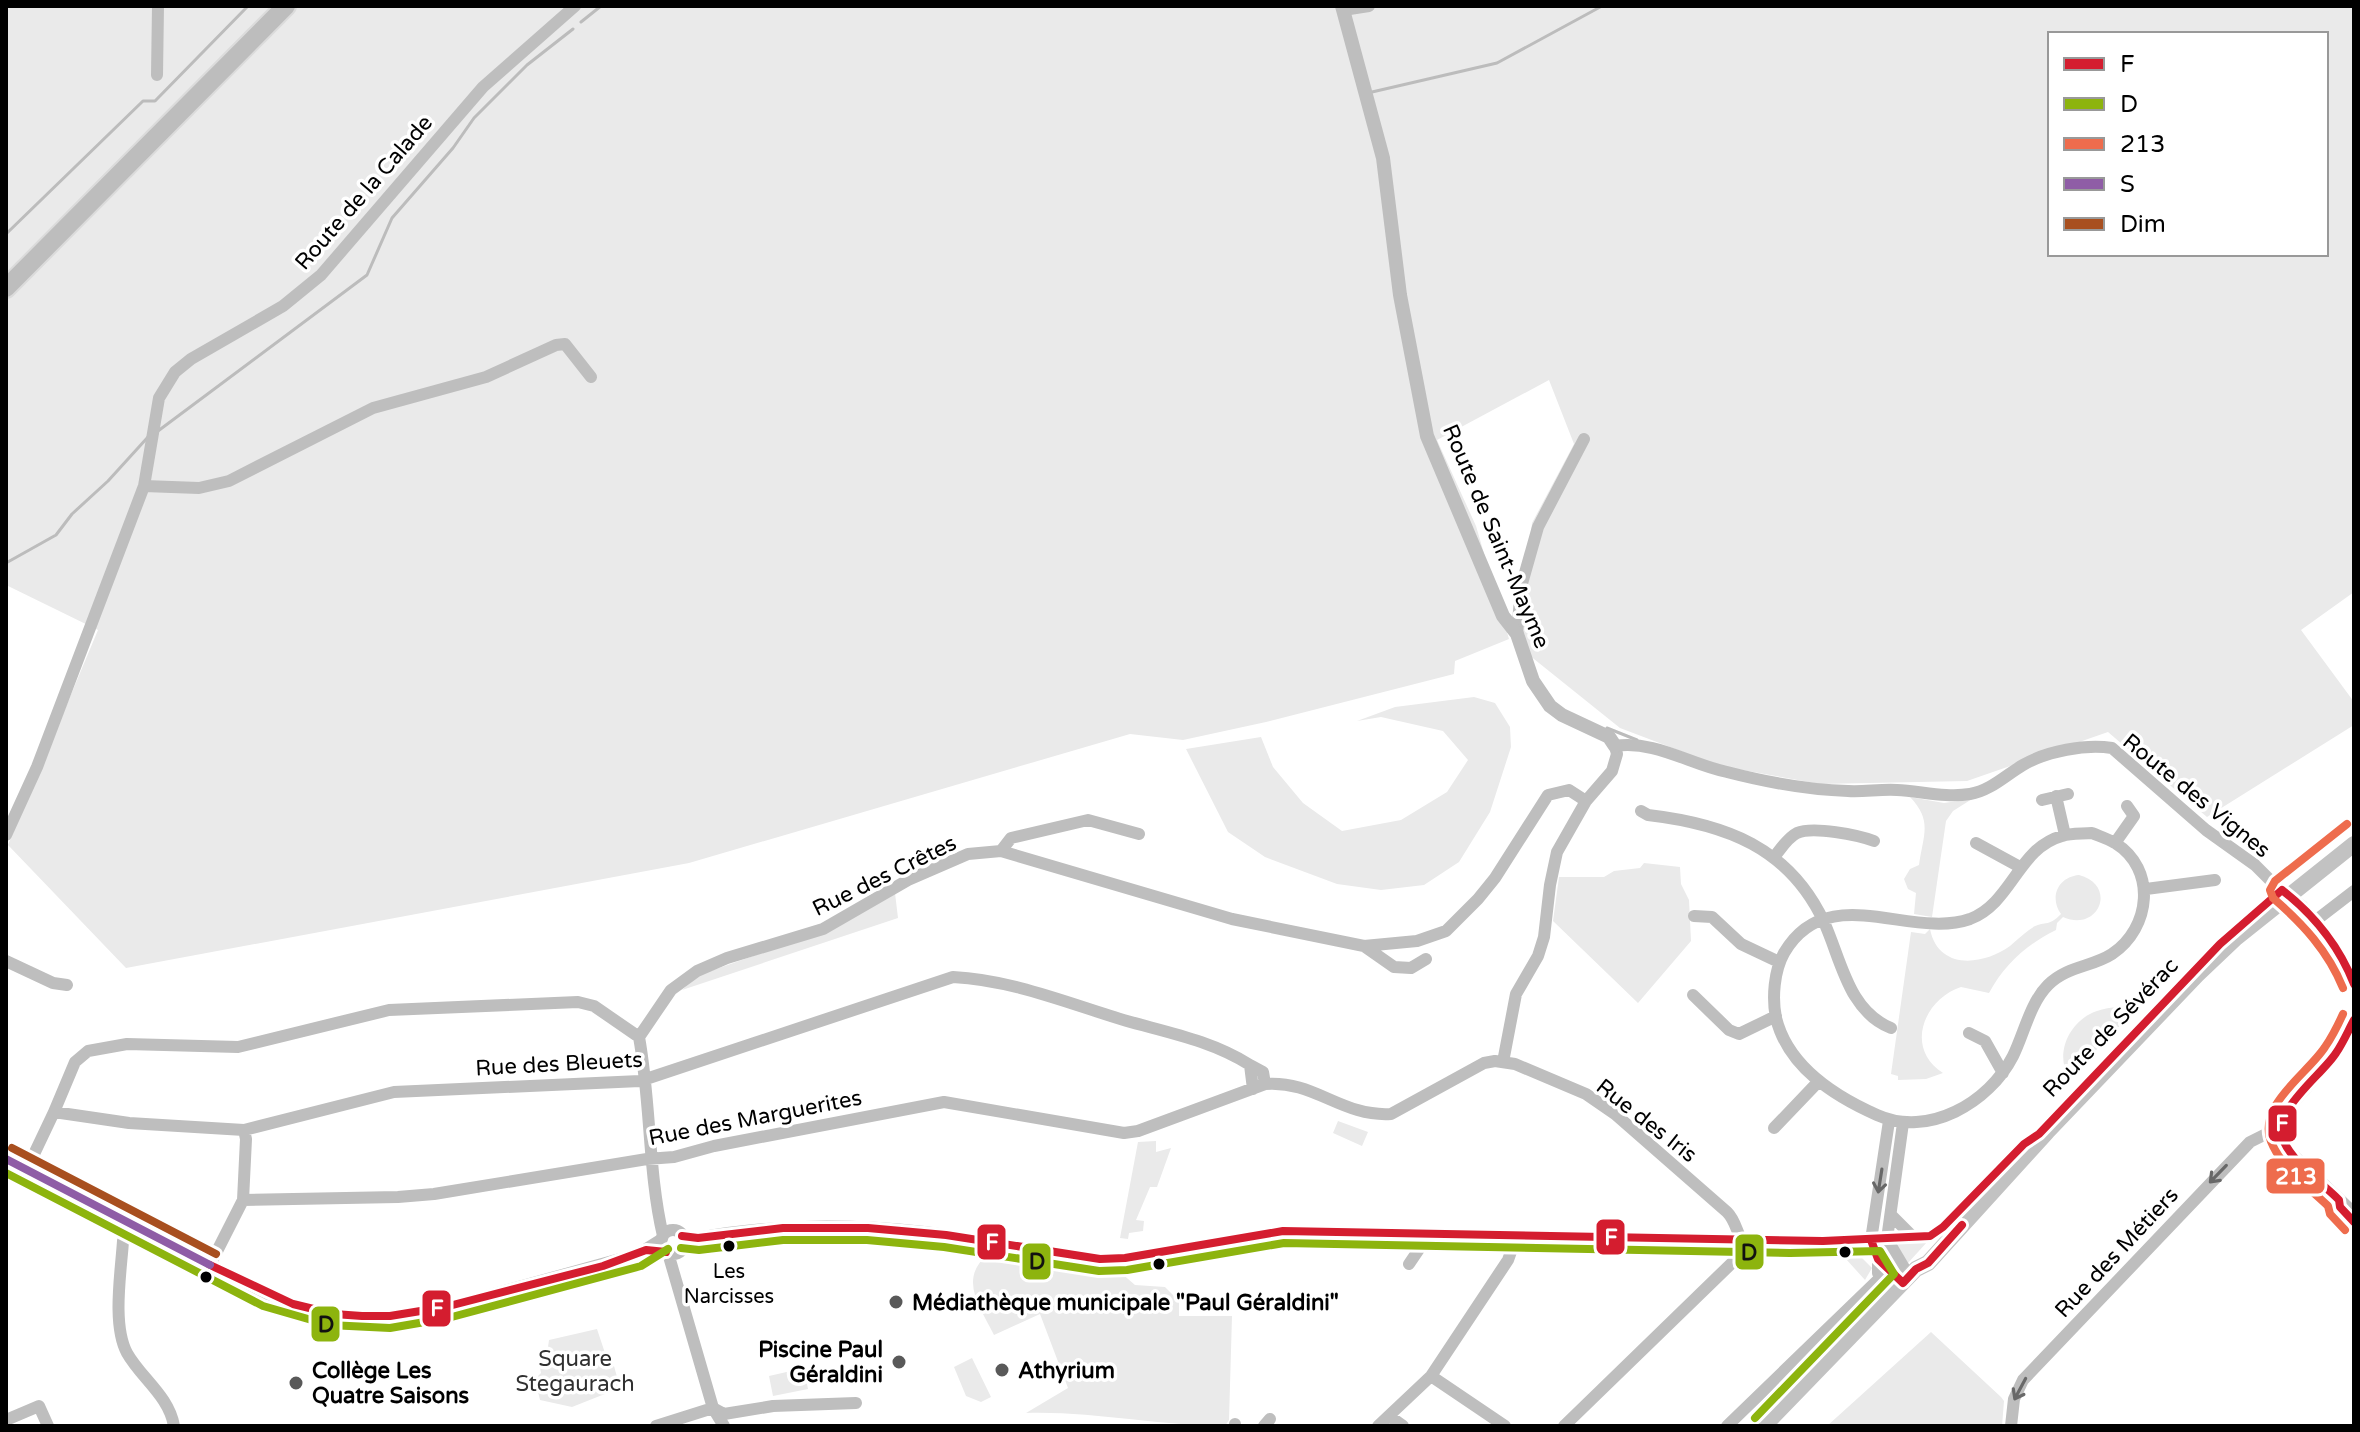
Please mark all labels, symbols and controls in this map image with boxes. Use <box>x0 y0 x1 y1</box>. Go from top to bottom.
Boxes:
legend <box>2048 32 2328 256</box>
text: F <box>2120 50 2135 79</box>
text: D <box>2120 90 2138 119</box>
street label: Route de la Calade <box>290 110 438 275</box>
text: 213 <box>2120 130 2165 159</box>
text: S <box>2120 170 2135 199</box>
text: Dim <box>2120 210 2166 239</box>
street label: Route de Saint-Mayme <box>1437 421 1555 652</box>
street label: Route des Vignes <box>2117 728 2275 863</box>
street label: Rue des Crêtes <box>808 830 961 922</box>
street label: Route de Sévérac <box>2038 953 2184 1103</box>
street label: Rue des Bleuets <box>475 1047 643 1081</box>
street label: Rue des Iris <box>1591 1073 1702 1168</box>
street label: Rue des Marguerites <box>646 1085 864 1151</box>
line badge: F <box>2267 1104 2298 1143</box>
text: F <box>2275 1111 2289 1137</box>
line badge: 213 <box>2265 1157 2326 1195</box>
one-way arrow <box>2208 1164 2227 1184</box>
text: 213 <box>2275 1164 2317 1190</box>
one-way arrow <box>1872 1168 1887 1193</box>
street label: Rue des Métiers <box>2050 1182 2184 1323</box>
line badge: F <box>1595 1218 1626 1256</box>
line badge: F <box>976 1223 1007 1261</box>
text: F <box>1604 1225 1618 1251</box>
text: F <box>985 1230 999 1256</box>
line badge: D <box>1734 1233 1765 1271</box>
marker: Les Narcisses <box>721 1238 737 1254</box>
text: D <box>1741 1240 1757 1266</box>
line badge: D <box>1021 1242 1052 1281</box>
unlabelled marker <box>1837 1244 1853 1260</box>
text: D <box>1029 1249 1045 1275</box>
unlabelled marker <box>1151 1256 1167 1272</box>
place label: Les Narcisses <box>684 1260 774 1309</box>
unlabelled marker <box>198 1269 214 1285</box>
line badge: F <box>421 1289 452 1328</box>
place label: Médiathèque municipale "Paul Géraldini" <box>912 1290 1339 1316</box>
marker: Médiathèque municipale "Paul Géraldini" <box>887 1293 905 1311</box>
text: F <box>430 1296 444 1322</box>
line badge: D <box>310 1305 341 1343</box>
text: D <box>318 1312 334 1338</box>
place label: Piscine Paul Géraldini <box>758 1337 883 1388</box>
park label: Square Stegaurach <box>515 1346 635 1397</box>
marker: Piscine Paul Géraldini <box>890 1353 908 1371</box>
place label: Collège Les Quatre Saisons <box>312 1358 470 1409</box>
place label: Athyrium <box>1018 1358 1115 1384</box>
marker: Athyrium <box>993 1361 1011 1379</box>
marker: Collège Les Quatre Saisons <box>287 1374 305 1392</box>
one-way arrow <box>2011 1377 2027 1400</box>

